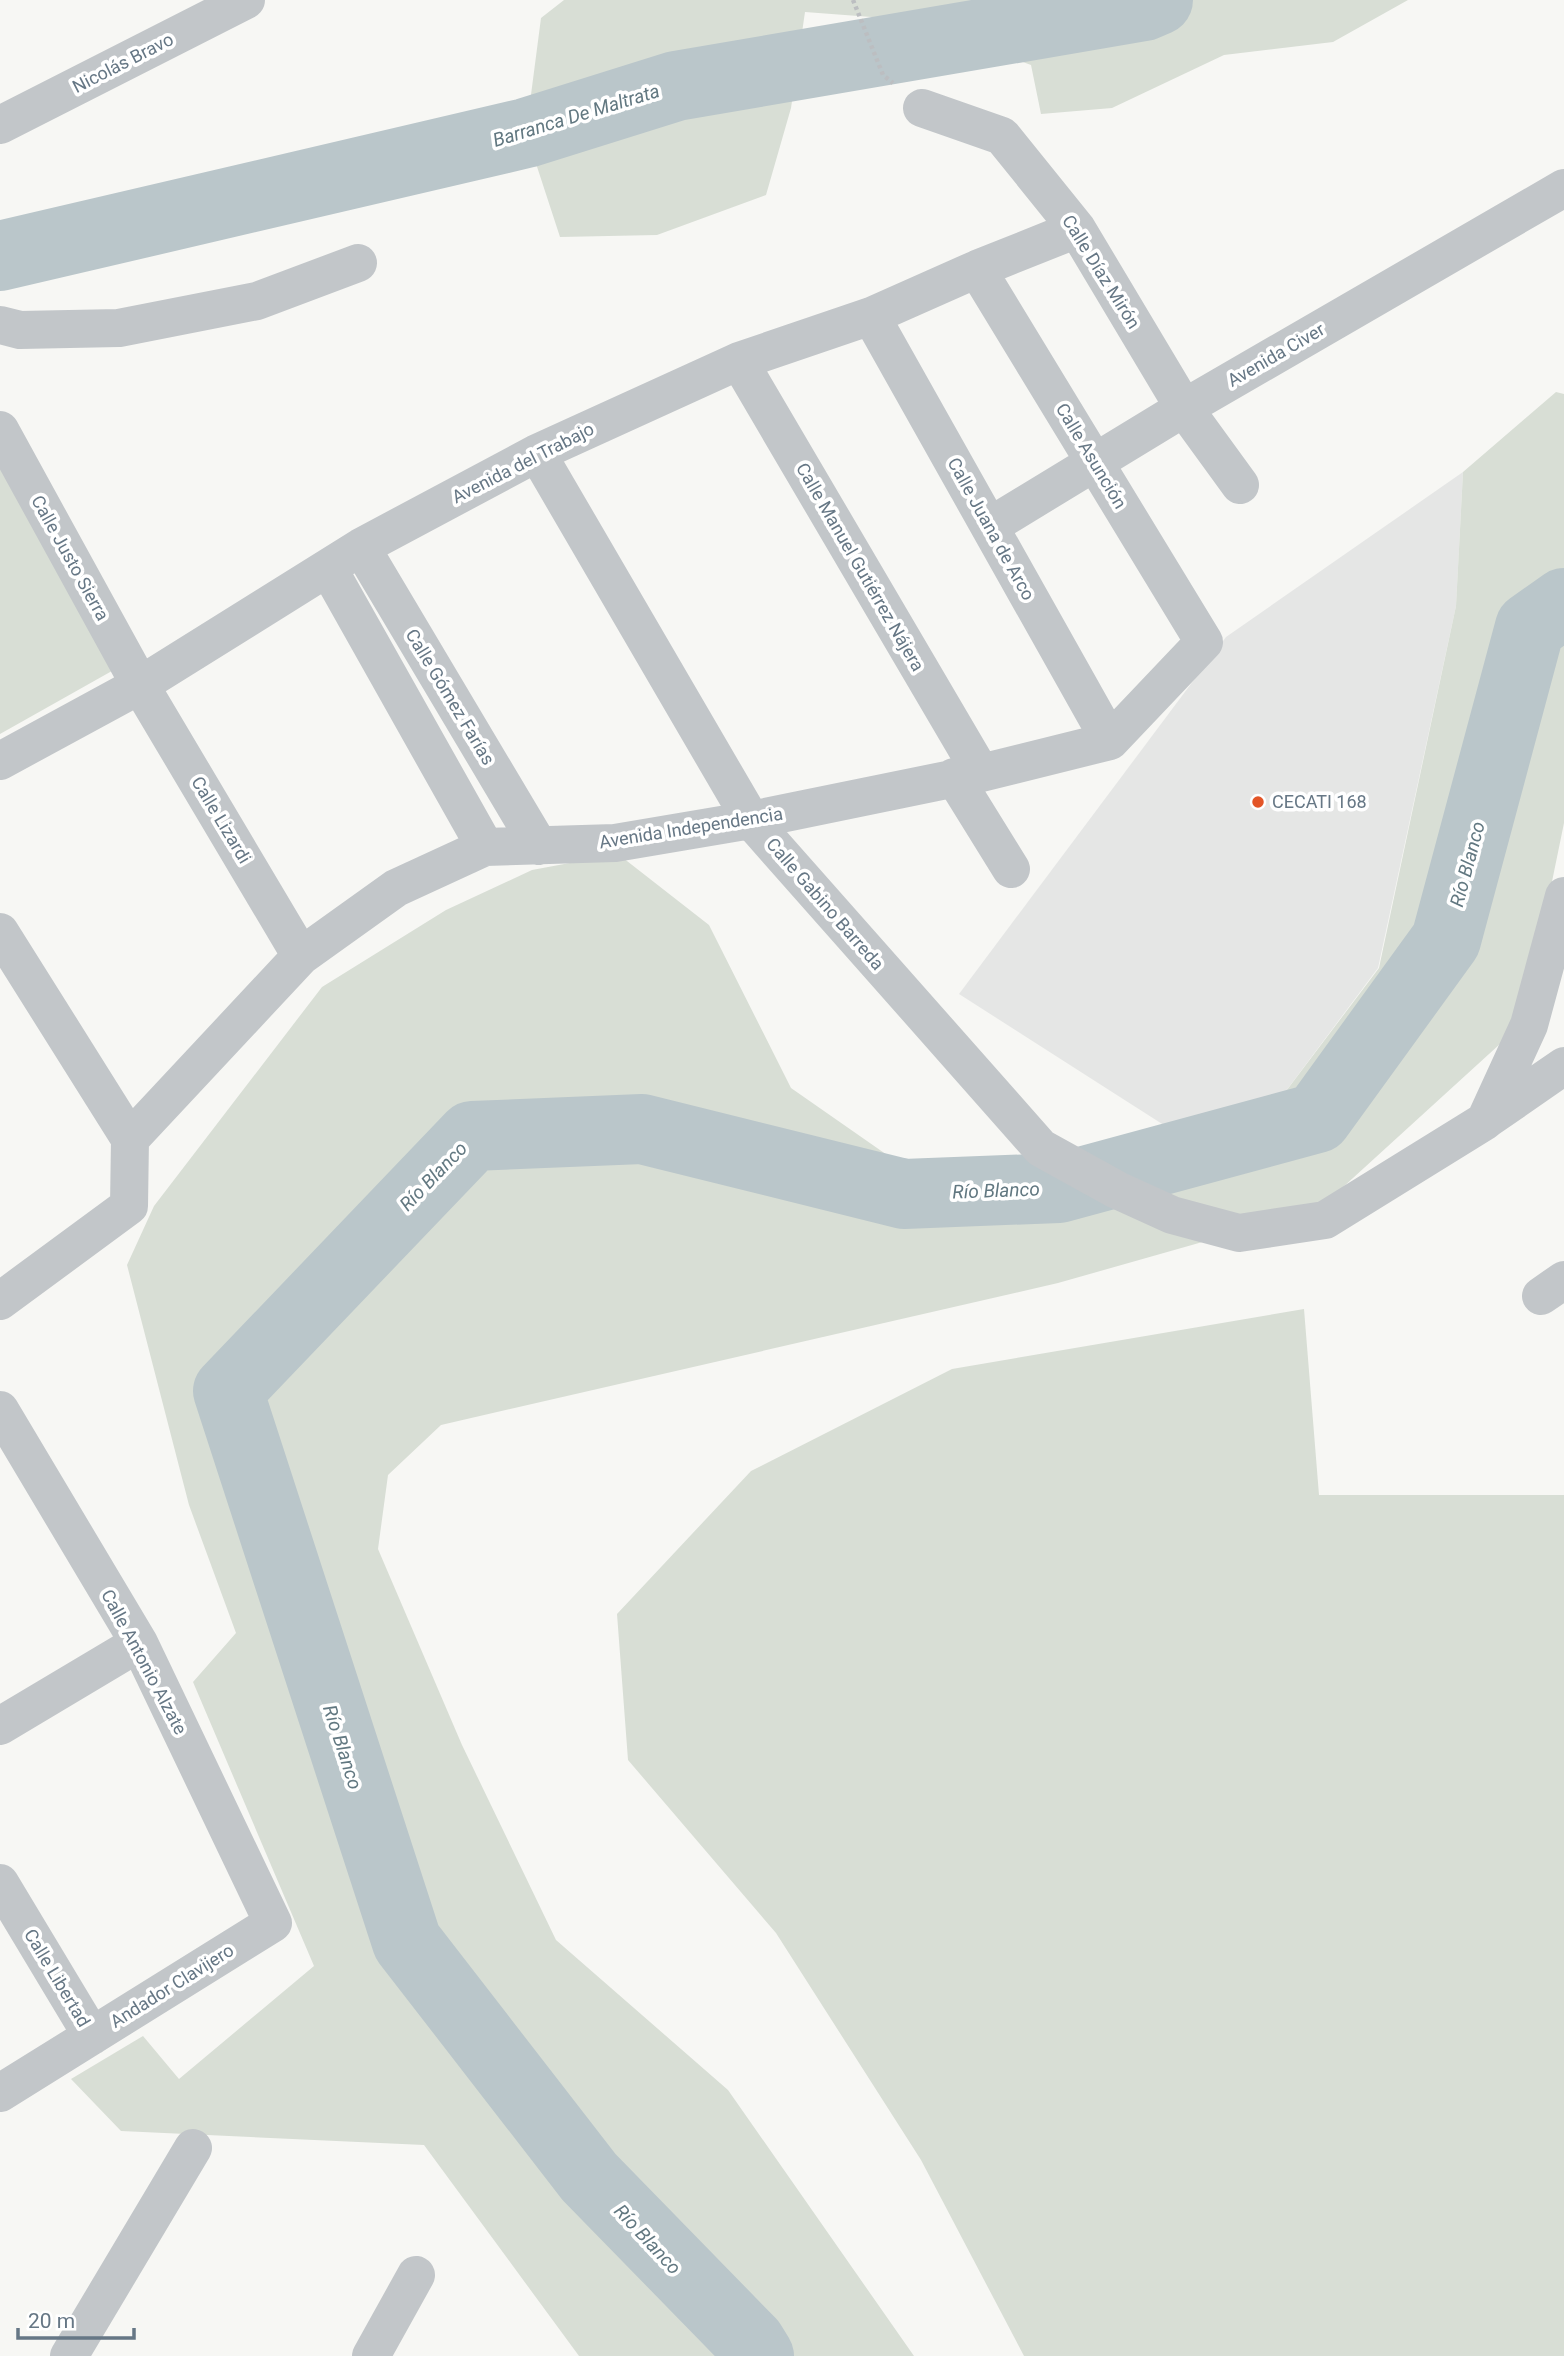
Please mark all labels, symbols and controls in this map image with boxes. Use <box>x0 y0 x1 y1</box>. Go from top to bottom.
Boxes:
street label: Nicolás Bravo <box>69 28 177 97</box>
water label: Barranca De Maltrata <box>490 79 662 152</box>
street label: Calle Díaz Mirón <box>1058 211 1145 332</box>
street label: Avenida Civer <box>1224 318 1328 391</box>
street label: Calle Asunción <box>1052 399 1131 512</box>
street label: Avenida del Trabajo <box>448 418 597 507</box>
street label: Calle Juana de Arco <box>944 454 1039 604</box>
street label: Calle Manuel Gutiérrez Nájera <box>792 459 929 675</box>
street label: Calle Justo Sierra <box>27 491 114 624</box>
street label: Calle Gómez Farías <box>402 625 499 768</box>
street label: Calle Lizardi <box>187 773 256 867</box>
place label: CECATI 168 <box>1272 791 1367 812</box>
marker: CECATI 168 <box>1250 794 1266 810</box>
street label: Avenida Independencia <box>598 803 784 852</box>
water label: Río Blanco <box>1445 819 1490 909</box>
street label: Calle Gabino Barreda <box>762 833 888 974</box>
water label: Río Blanco <box>395 1137 472 1216</box>
water label: Río Blanco <box>952 1177 1040 1204</box>
street label: Calle Antonio Alzate <box>97 1586 192 1738</box>
water label: Río Blanco <box>318 1702 367 1792</box>
street label: Calle Libertad <box>20 1925 95 2030</box>
street label: Andador Clavijero <box>106 1939 237 2032</box>
water label: Río Blanco <box>609 2200 686 2279</box>
scale bar <box>18 2296 133 2340</box>
text: 20 m <box>28 2309 75 2333</box>

